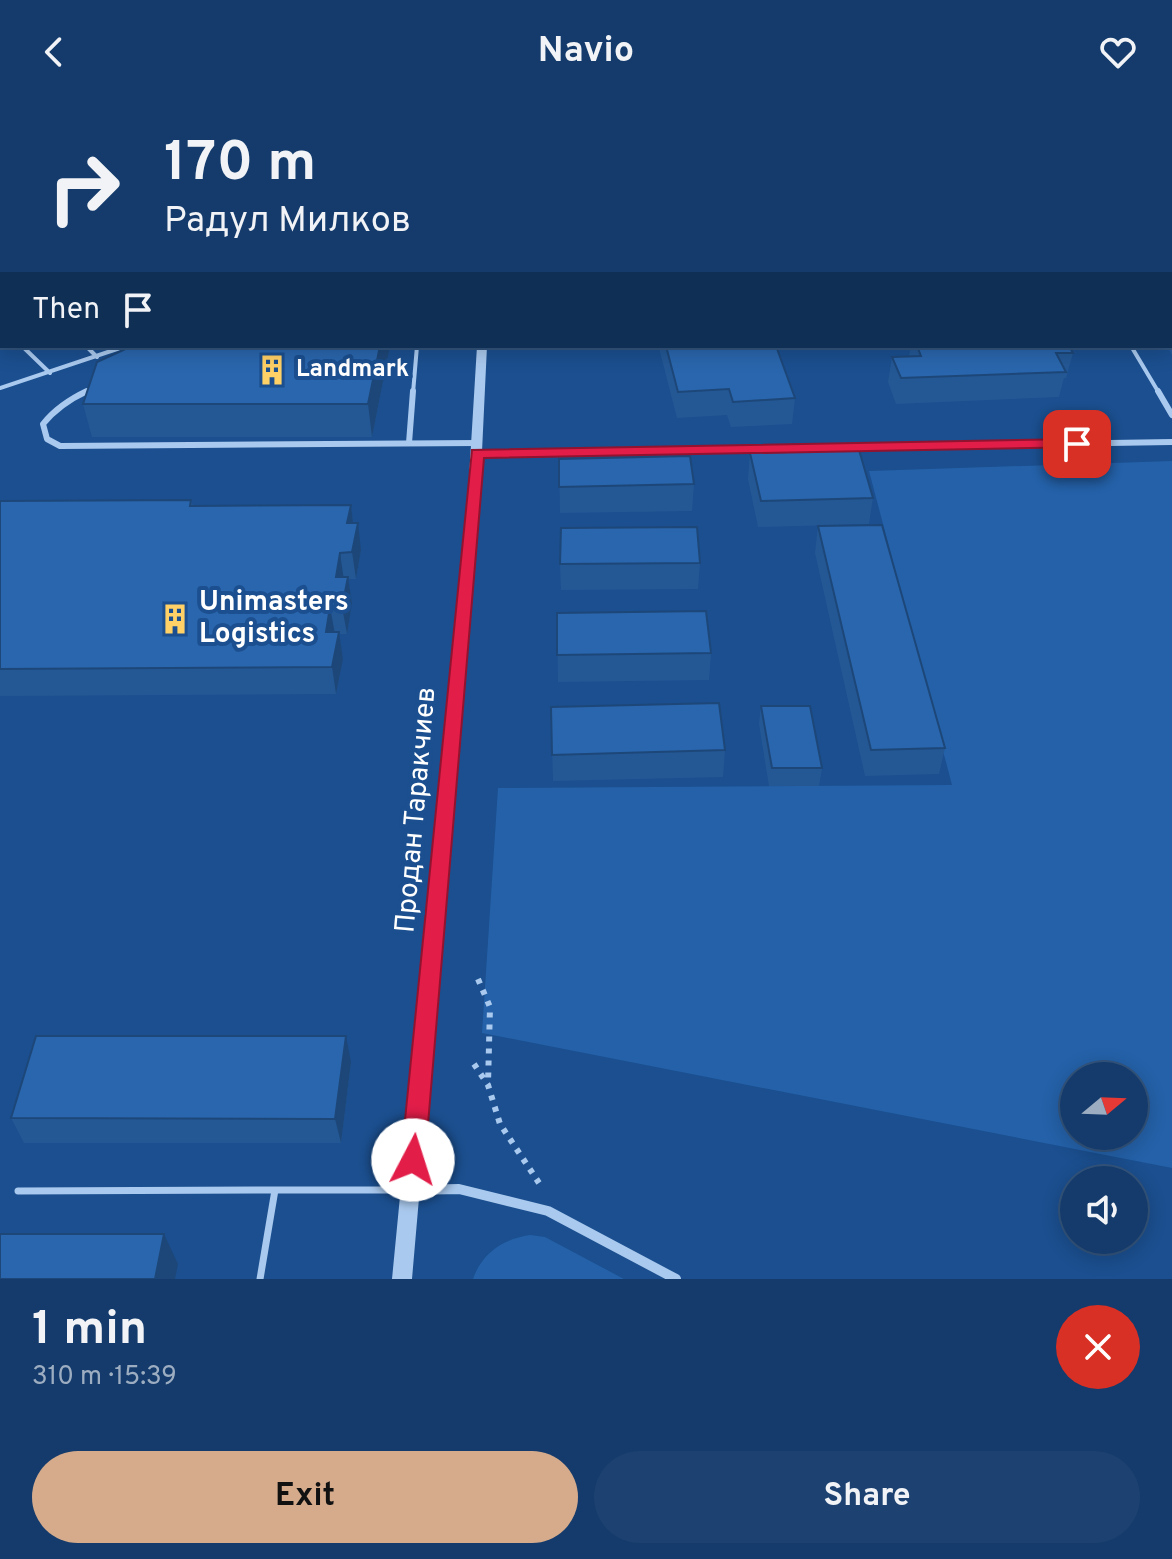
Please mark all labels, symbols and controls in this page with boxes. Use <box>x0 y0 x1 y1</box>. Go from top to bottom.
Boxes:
text: Navio <box>538 29 634 75</box>
icon: back <box>32 30 76 74</box>
icon: heart <box>1096 30 1140 74</box>
text: 170 m <box>164 130 316 200</box>
icon: right <box>32 136 136 240</box>
text: Радул Милков <box>164 199 411 245</box>
icon: arrive <box>116 288 160 332</box>
text: Then <box>32 292 100 329</box>
building icon: Landmark <box>255 353 289 387</box>
place label: Landmark <box>296 355 409 385</box>
pin <box>1043 410 1111 478</box>
icon: arrive <box>1055 422 1099 466</box>
place label: Unimasters Logistics <box>199 585 349 653</box>
building icon: Unimasters Logistics <box>158 602 192 636</box>
street label: Продан Таракчиев <box>388 685 446 935</box>
north arrow <box>1060 1062 1148 1150</box>
map controls <box>1060 1062 1148 1254</box>
position arrow <box>371 1118 455 1202</box>
button: sound <box>1060 1166 1148 1254</box>
text: 1 min <box>32 1301 147 1361</box>
button: close <box>1056 1305 1140 1389</box>
text: 310 m · 15:39 <box>32 1361 177 1394</box>
button: Exit <box>32 1451 578 1543</box>
button: Share <box>594 1451 1140 1543</box>

